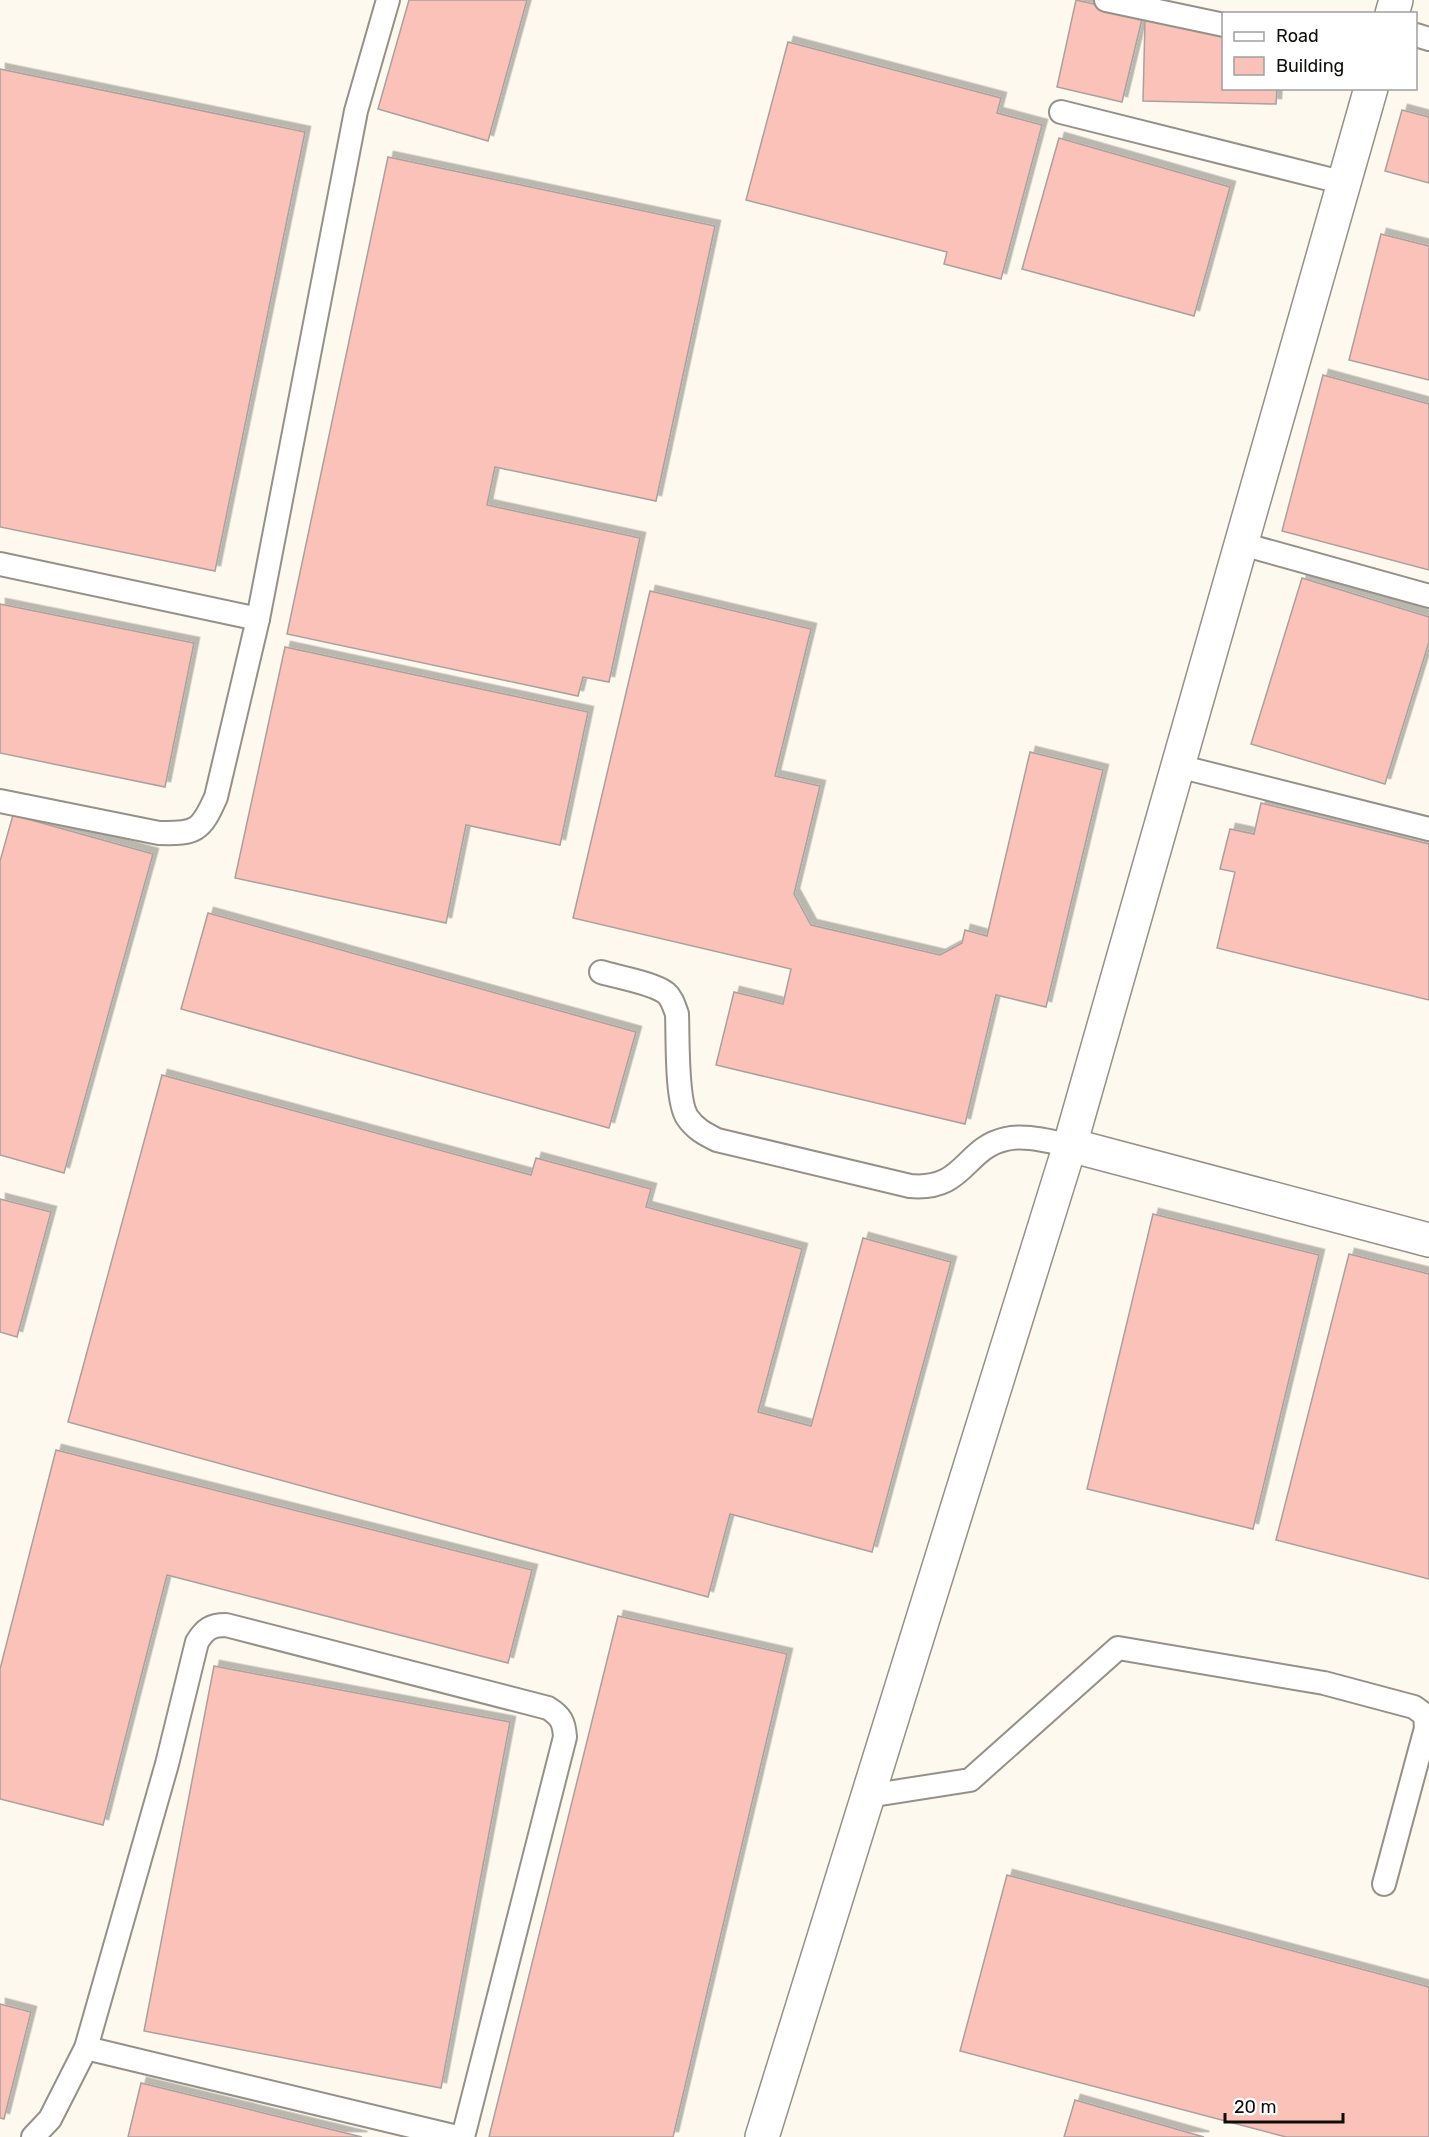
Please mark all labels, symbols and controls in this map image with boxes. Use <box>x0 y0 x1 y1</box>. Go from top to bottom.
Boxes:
legend <box>1222 12 1417 90</box>
text: Road <box>1276 25 1319 47</box>
text: Building <box>1276 55 1344 77</box>
scale bar <box>1225 2086 1344 2124</box>
text: 20 m <box>1234 2096 1276 2118</box>

